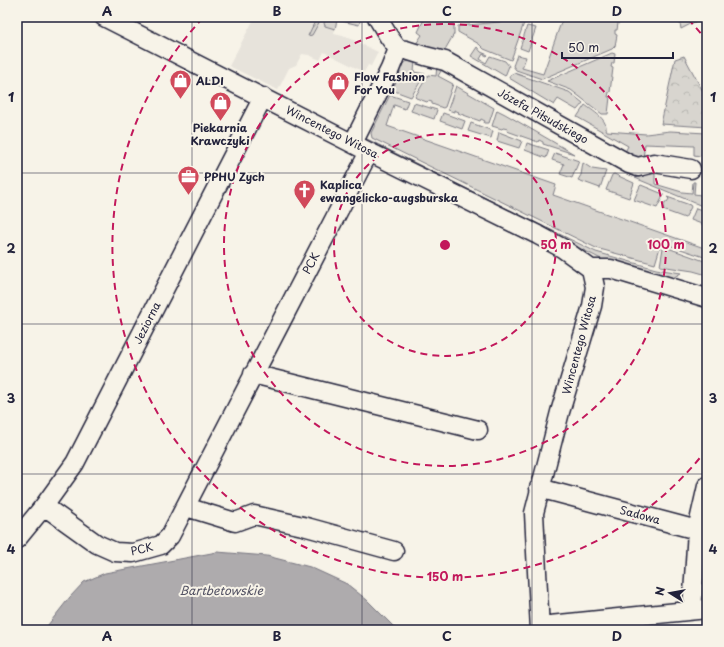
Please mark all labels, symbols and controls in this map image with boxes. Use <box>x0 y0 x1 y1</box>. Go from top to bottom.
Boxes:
text: A <box>102 1 112 20</box>
text: B <box>273 1 282 20</box>
text: C <box>442 1 452 20</box>
text: D <box>612 1 622 20</box>
scale bar <box>562 34 673 60</box>
text: 50 m <box>568 38 599 56</box>
shop icon: ALDI <box>167 68 193 101</box>
place label: Flow Fashion For You <box>354 68 425 98</box>
shop icon: Flow Fashion For You <box>326 70 352 103</box>
place label: ALDI <box>195 72 224 89</box>
street label: Józefa Piłsudskiego <box>495 83 592 148</box>
text: 1 <box>8 87 14 106</box>
text: 1 <box>710 87 716 106</box>
shop icon: Piekarnia Krawczyki <box>207 89 233 122</box>
street label: Wincentego Witosa <box>283 101 382 162</box>
place label: Piekarnia Krawczyki <box>190 119 250 149</box>
office icon: PPHU Zych <box>175 164 201 197</box>
place label: PPHU Zych <box>204 168 265 185</box>
place label: Kaplica ewangelicko-augsburska <box>320 176 459 206</box>
church icon: Kaplica ewangelicko-augsburska <box>291 178 317 211</box>
text: 50 m <box>540 235 572 253</box>
text: 100 m <box>647 235 685 253</box>
text: 2 <box>6 238 16 257</box>
centre of rings <box>438 238 452 252</box>
text: 2 <box>708 238 718 257</box>
street label: PCK <box>298 249 323 277</box>
street label: Wincentego Witosa <box>557 293 600 396</box>
street label: Jeziorna <box>129 299 164 347</box>
text: 3 <box>7 388 16 407</box>
text: 3 <box>709 388 718 407</box>
street label: Sadowa <box>618 501 662 528</box>
street label: PCK <box>129 538 155 559</box>
text: 4 <box>7 539 16 558</box>
text: 4 <box>709 539 718 558</box>
text: 150 m <box>427 567 463 585</box>
north arrow <box>650 573 690 613</box>
water label: Bartbetowskie <box>179 581 263 599</box>
text: N <box>651 585 669 597</box>
text: A <box>102 626 112 645</box>
text: B <box>273 626 282 645</box>
text: C <box>442 626 452 645</box>
text: D <box>612 626 622 645</box>

